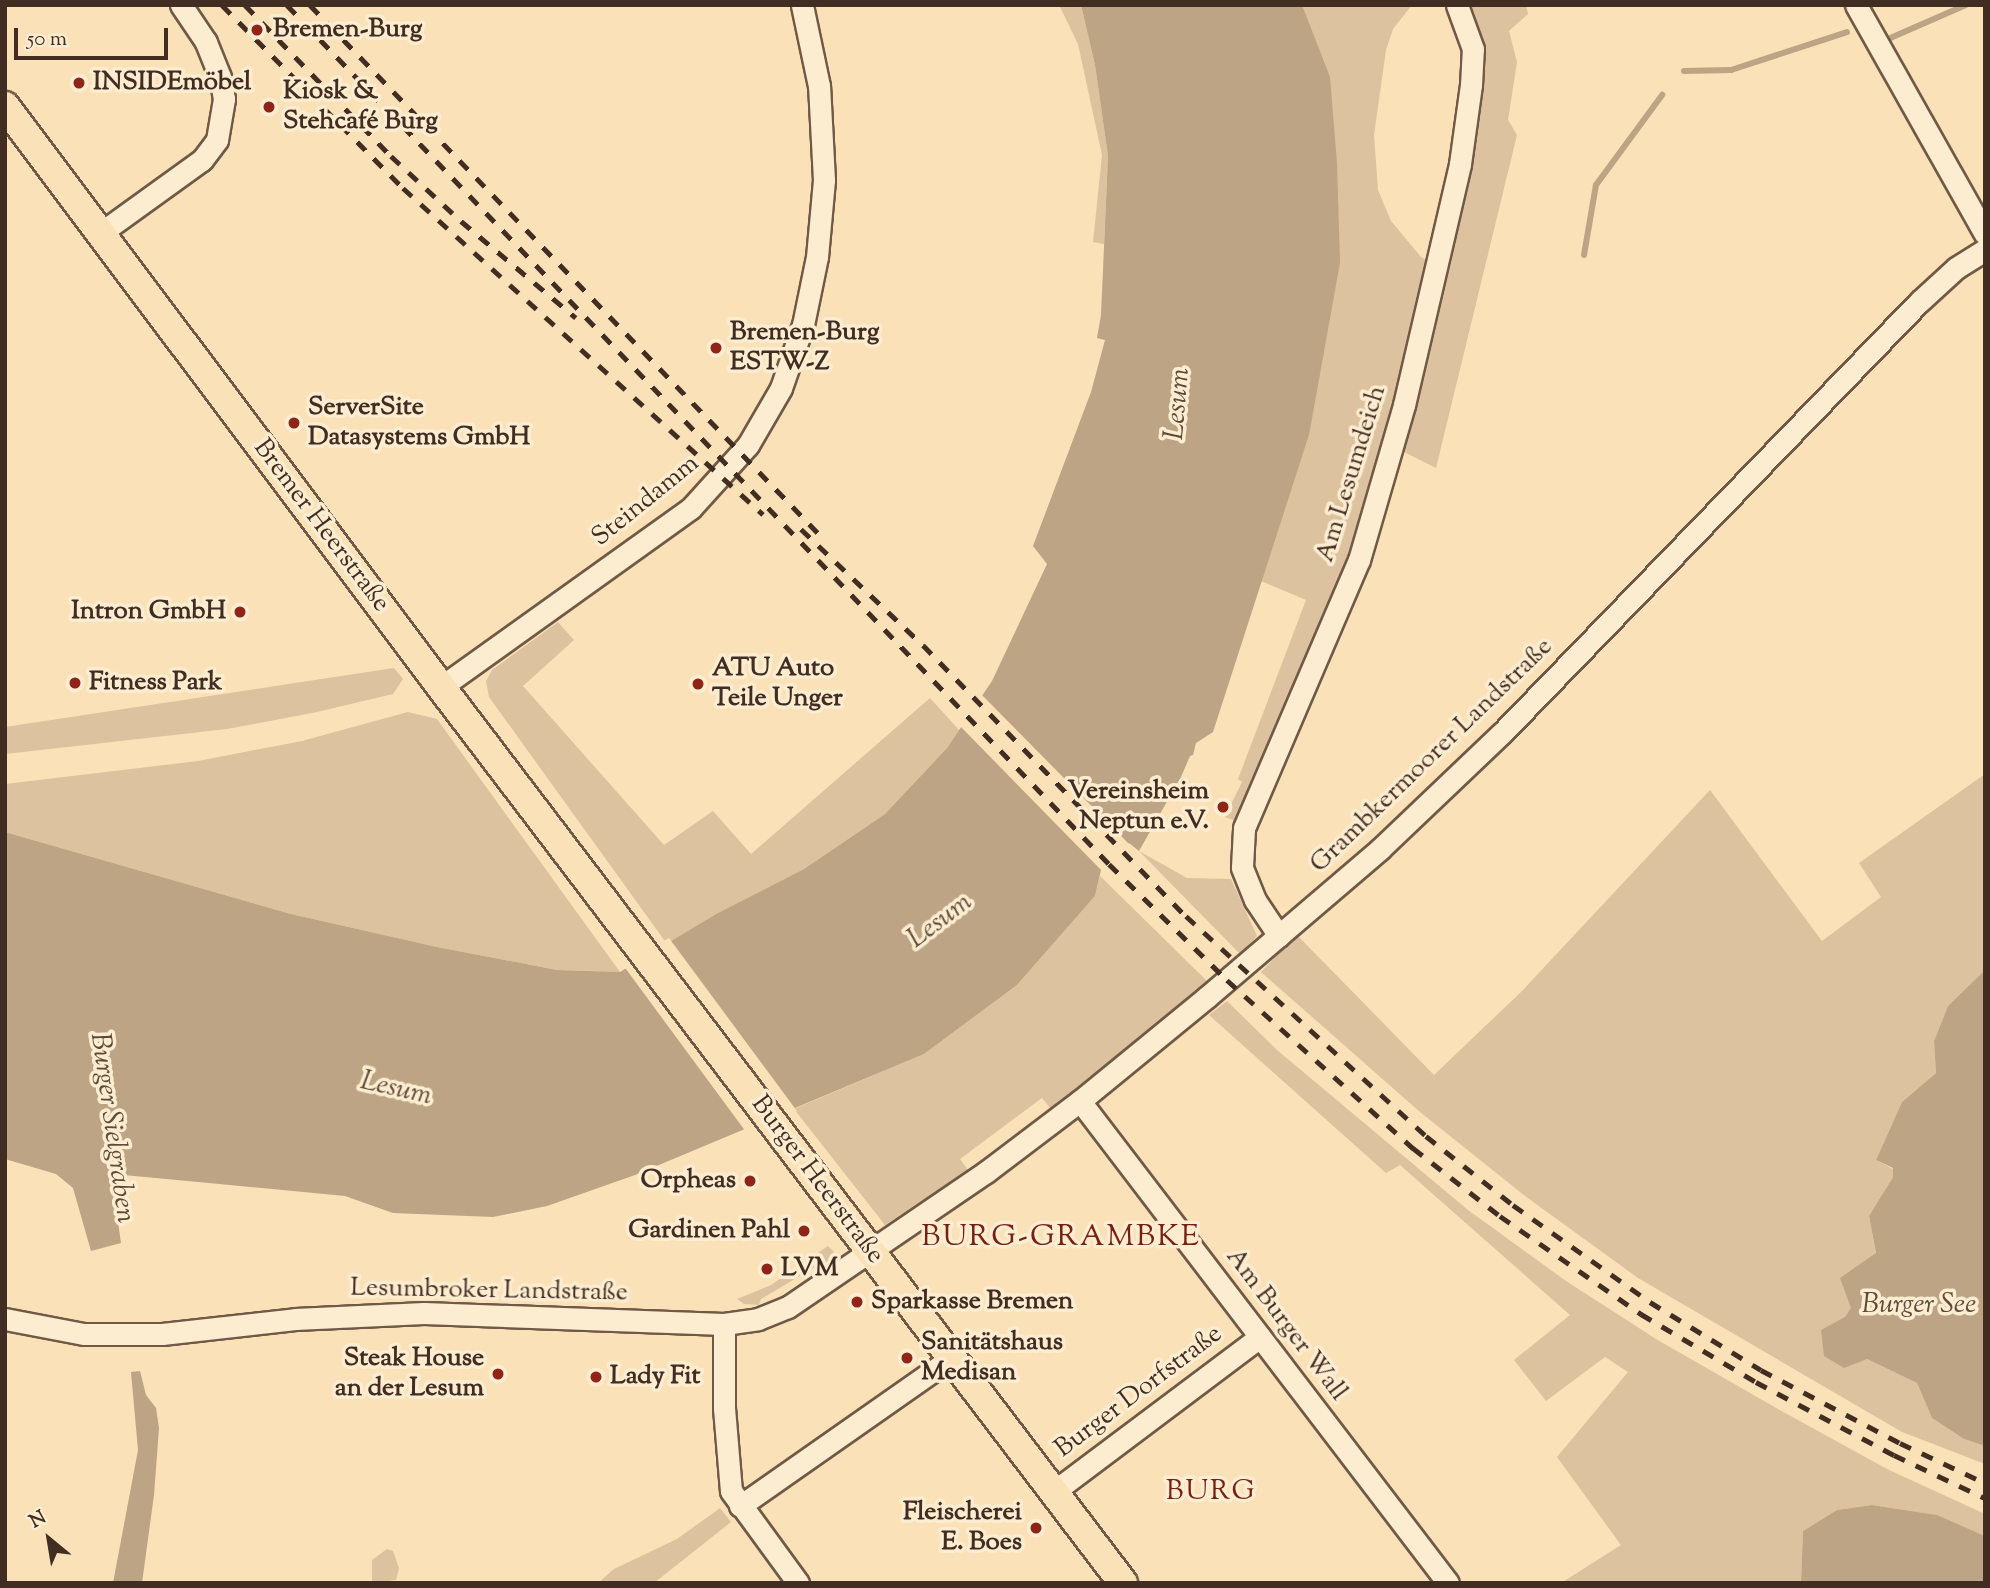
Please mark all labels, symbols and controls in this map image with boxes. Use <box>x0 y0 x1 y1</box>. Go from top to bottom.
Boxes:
scale bar <box>18 14 172 58</box>
place label: Bremen-Burg <box>273 14 422 46</box>
marker: Bremen-Burg <box>247 20 267 40</box>
text: 50 m <box>27 25 67 55</box>
place label: INSIDEmöbel <box>93 67 251 99</box>
marker: INSIDEmöbel <box>71 75 87 91</box>
place label: Kiosk & Stehcafé Burg <box>283 76 438 138</box>
marker: Kiosk & Stehcafé Burg <box>261 99 277 115</box>
place label: Bremen-Burg ESTW-Z <box>730 317 879 378</box>
marker: Bremen-Burg ESTW-Z <box>708 340 724 356</box>
water label: Lesum <box>1158 366 1198 442</box>
street label: Am Lesumdeich <box>1310 382 1394 566</box>
place label: ServerSite Datasystems GmbH <box>308 392 530 453</box>
marker: ServerSite Datasystems GmbH <box>286 415 302 431</box>
street label: Bremer Heerstraße <box>246 434 396 618</box>
street label: Steindamm <box>586 448 706 554</box>
place label: Intron GmbH <box>71 596 226 628</box>
marker: Intron GmbH <box>232 604 248 620</box>
street label: Grambkermoorer Landstraße <box>1304 632 1560 880</box>
place label: ATU Auto Teile Unger <box>712 653 843 714</box>
place label: Fitness Park <box>89 667 222 699</box>
marker: Fitness Park <box>67 675 83 691</box>
marker: ATU Auto Teile Unger <box>690 676 706 692</box>
place label: Vereinsheim Neptun e.V. <box>1068 776 1209 838</box>
marker: Vereinsheim Neptun e.V. <box>1215 799 1231 815</box>
water label: Lesum <box>901 886 979 956</box>
water label: Burger Sielgraben <box>82 1031 142 1225</box>
water label: Lesum <box>357 1064 435 1114</box>
street label: Burger Heerstraße <box>744 1090 890 1270</box>
place label: Orpheas <box>640 1165 736 1197</box>
marker: Orpheas <box>742 1173 758 1189</box>
place label: Gardinen Pahl <box>628 1215 790 1247</box>
district label: BURG-GRAMBKE <box>923 1220 1199 1256</box>
marker: Gardinen Pahl <box>796 1223 812 1239</box>
street label: Am Burger Wall <box>1218 1243 1354 1407</box>
place label: LVM <box>781 1253 838 1285</box>
marker: LVM <box>759 1261 775 1277</box>
street label: Lesumbroker Landstraße <box>350 1273 628 1309</box>
place label: Sparkasse Bremen <box>871 1286 1073 1318</box>
water label: Burger See <box>1862 1288 1976 1322</box>
marker: Sparkasse Bremen <box>849 1294 865 1310</box>
street label: Burger Dorfstraße <box>1049 1319 1229 1465</box>
place label: Sanitätshaus Medisan <box>921 1327 1063 1388</box>
place label: Steak House an der Lesum <box>335 1343 484 1404</box>
marker: Sanitätshaus Medisan <box>899 1350 915 1366</box>
place label: Lady Fit <box>610 1361 700 1393</box>
marker: Steak House an der Lesum <box>490 1366 506 1382</box>
marker: Lady Fit <box>588 1369 604 1385</box>
district label: BURG <box>1166 1475 1256 1509</box>
place label: Fleischerei E. Boes <box>903 1497 1022 1558</box>
north arrow <box>14 1504 84 1574</box>
text: N <box>25 1505 52 1536</box>
marker: Fleischerei E. Boes <box>1028 1520 1044 1536</box>

